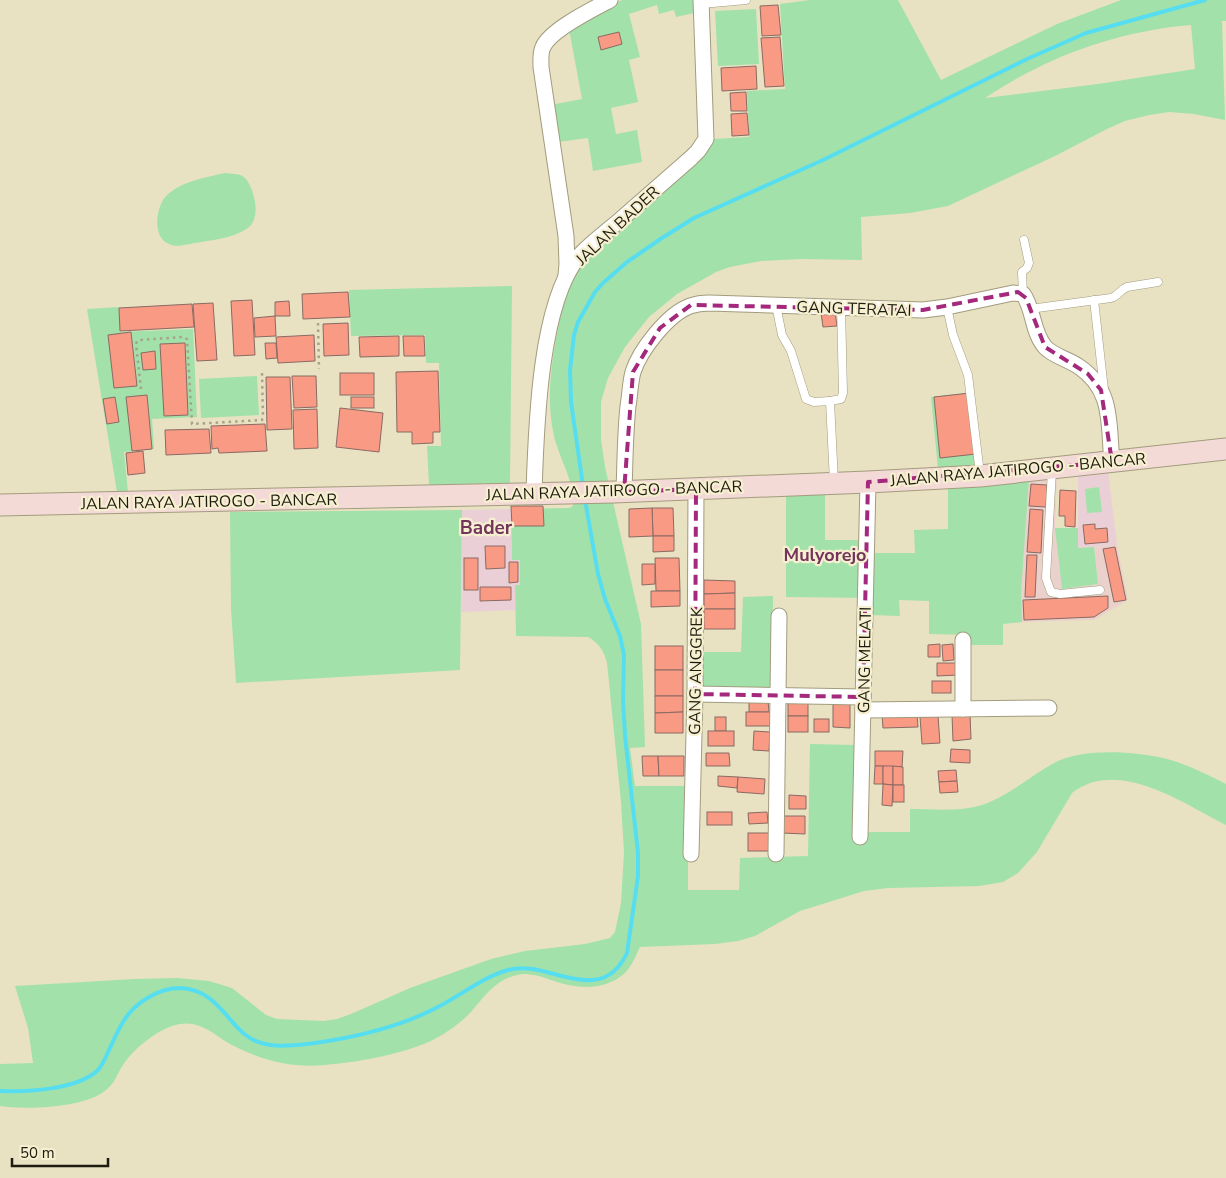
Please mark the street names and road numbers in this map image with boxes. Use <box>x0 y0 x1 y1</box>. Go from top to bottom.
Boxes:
street label: JALAN BADER <box>570 181 665 271</box>
street label: GANG TERATAI <box>796 296 912 322</box>
street label: JALAN RAYA JATIROGO - BANCAR <box>888 448 1147 492</box>
street label: JALAN RAYA JATIROGO - BANCAR <box>485 476 743 507</box>
street label: JALAN RAYA JATIROGO - BANCAR <box>80 489 338 515</box>
street label: GANG ANGGREK <box>684 606 708 735</box>
street label: GANG MELATI <box>853 607 877 713</box>

